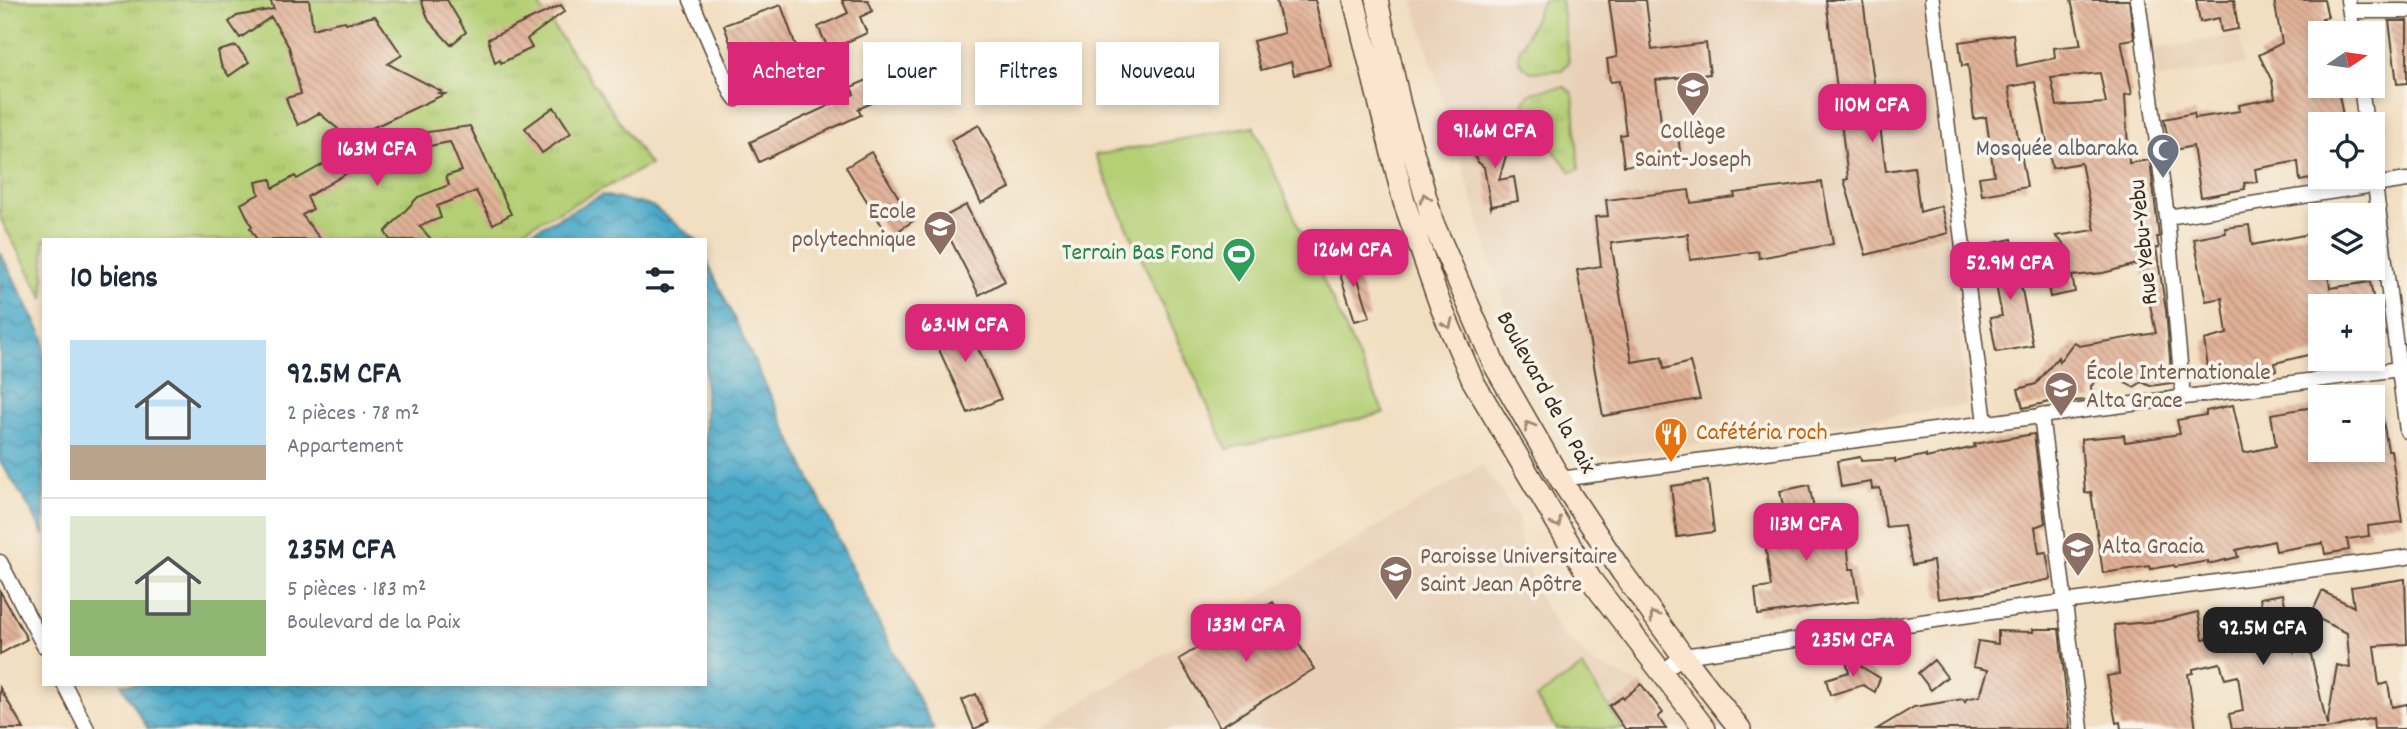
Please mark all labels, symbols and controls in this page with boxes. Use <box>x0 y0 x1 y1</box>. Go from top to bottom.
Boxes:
north arrow <box>2308 21 2385 98</box>
map controls <box>2308 21 2385 462</box>
chip: Acheter <box>728 42 849 105</box>
chip: Louer <box>863 42 961 105</box>
chip: Filtres <box>975 42 1082 105</box>
chip: Nouveau <box>1096 42 1219 105</box>
school or university icon: Collège Saint-Joseph <box>1674 69 1712 118</box>
pin: 110M CFA <box>1800 85 1944 144</box>
text: 110M CFA <box>1834 90 1910 123</box>
pin: 91.6M CFA <box>1415 110 1575 170</box>
button: locate <box>2308 112 2385 189</box>
text: 91.6M CFA <box>1453 116 1537 149</box>
place label: Collège Saint-Joseph <box>1635 116 1751 178</box>
pin: 163M CFA <box>305 128 449 188</box>
mosque icon: Mosquée albaraka <box>2144 131 2182 180</box>
place label: Mosquée albaraka <box>1976 133 2139 167</box>
text: 163M CFA <box>337 134 417 167</box>
street label: Rue Yebu-Yebu <box>2121 177 2169 307</box>
one-way arrow <box>1419 192 1434 204</box>
place label: Ecole polytechnique <box>792 196 916 258</box>
button: layers <box>2308 203 2385 280</box>
school or university icon: Ecole polytechnique <box>921 208 959 257</box>
pin: 126M CFA <box>1281 230 1425 289</box>
sports icon: Terrain Bas Fond <box>1220 235 1258 284</box>
text: 126M CFA <box>1313 235 1393 268</box>
place label: Terrain Bas Fond <box>1062 237 1214 271</box>
pin: 52.9M CFA <box>1930 243 2090 302</box>
text: 52.9M CFA <box>1966 248 2054 281</box>
text: 10 biens <box>70 259 158 302</box>
icon: filters <box>641 261 679 299</box>
button: + <box>2308 294 2385 371</box>
pin: 63.4M CFA <box>885 304 1045 364</box>
street label: Boulevard de la Paix <box>1486 306 1604 480</box>
text: 63.4M CFA <box>921 310 1009 343</box>
one-way arrow <box>1440 317 1454 329</box>
text: 92.5M CFA <box>287 355 402 398</box>
place label: École Internationale Alta Grace <box>2086 357 2271 419</box>
icon: home <box>126 368 210 452</box>
school or university icon: École Internationale Alta Grace <box>2042 369 2080 418</box>
button: − <box>2308 385 2385 462</box>
text: 2 pièces · 78 m² <box>287 398 419 431</box>
restaurant icon: Cafétéria roch <box>1652 415 1690 464</box>
place label: Cafétéria roch <box>1696 417 1827 451</box>
one-way arrow <box>1525 421 1538 434</box>
text: Appartement <box>287 431 404 464</box>
pin: 113M CFA <box>1734 504 1878 563</box>
text: 113M CFA <box>1769 509 1843 542</box>
one-way arrow <box>1549 516 1562 529</box>
school or university icon: Alta Gracia <box>2059 529 2097 578</box>
text: 235M CFA <box>287 531 396 574</box>
place label: Alta Gracia <box>2102 531 2205 565</box>
place label: Paroisse Universitaire Saint Jean Apôtre <box>1420 541 1617 603</box>
icon: home <box>126 544 210 628</box>
school or university icon: Paroisse Universitaire Saint Jean Apôtre <box>1377 553 1415 602</box>
text: 5 pièces · 183 m² <box>287 574 426 607</box>
pin: 133M CFA <box>1174 604 1318 664</box>
text: Boulevard de la Paix <box>287 607 460 640</box>
pin: 92.5M CFA <box>2183 608 2343 667</box>
text: 133M CFA <box>1207 610 1285 643</box>
one-way arrow <box>1650 612 1662 624</box>
text: 92.5M CFA <box>2219 613 2307 646</box>
pin: 235M CFA <box>1781 620 1925 679</box>
text: 235M CFA <box>1811 625 1895 658</box>

